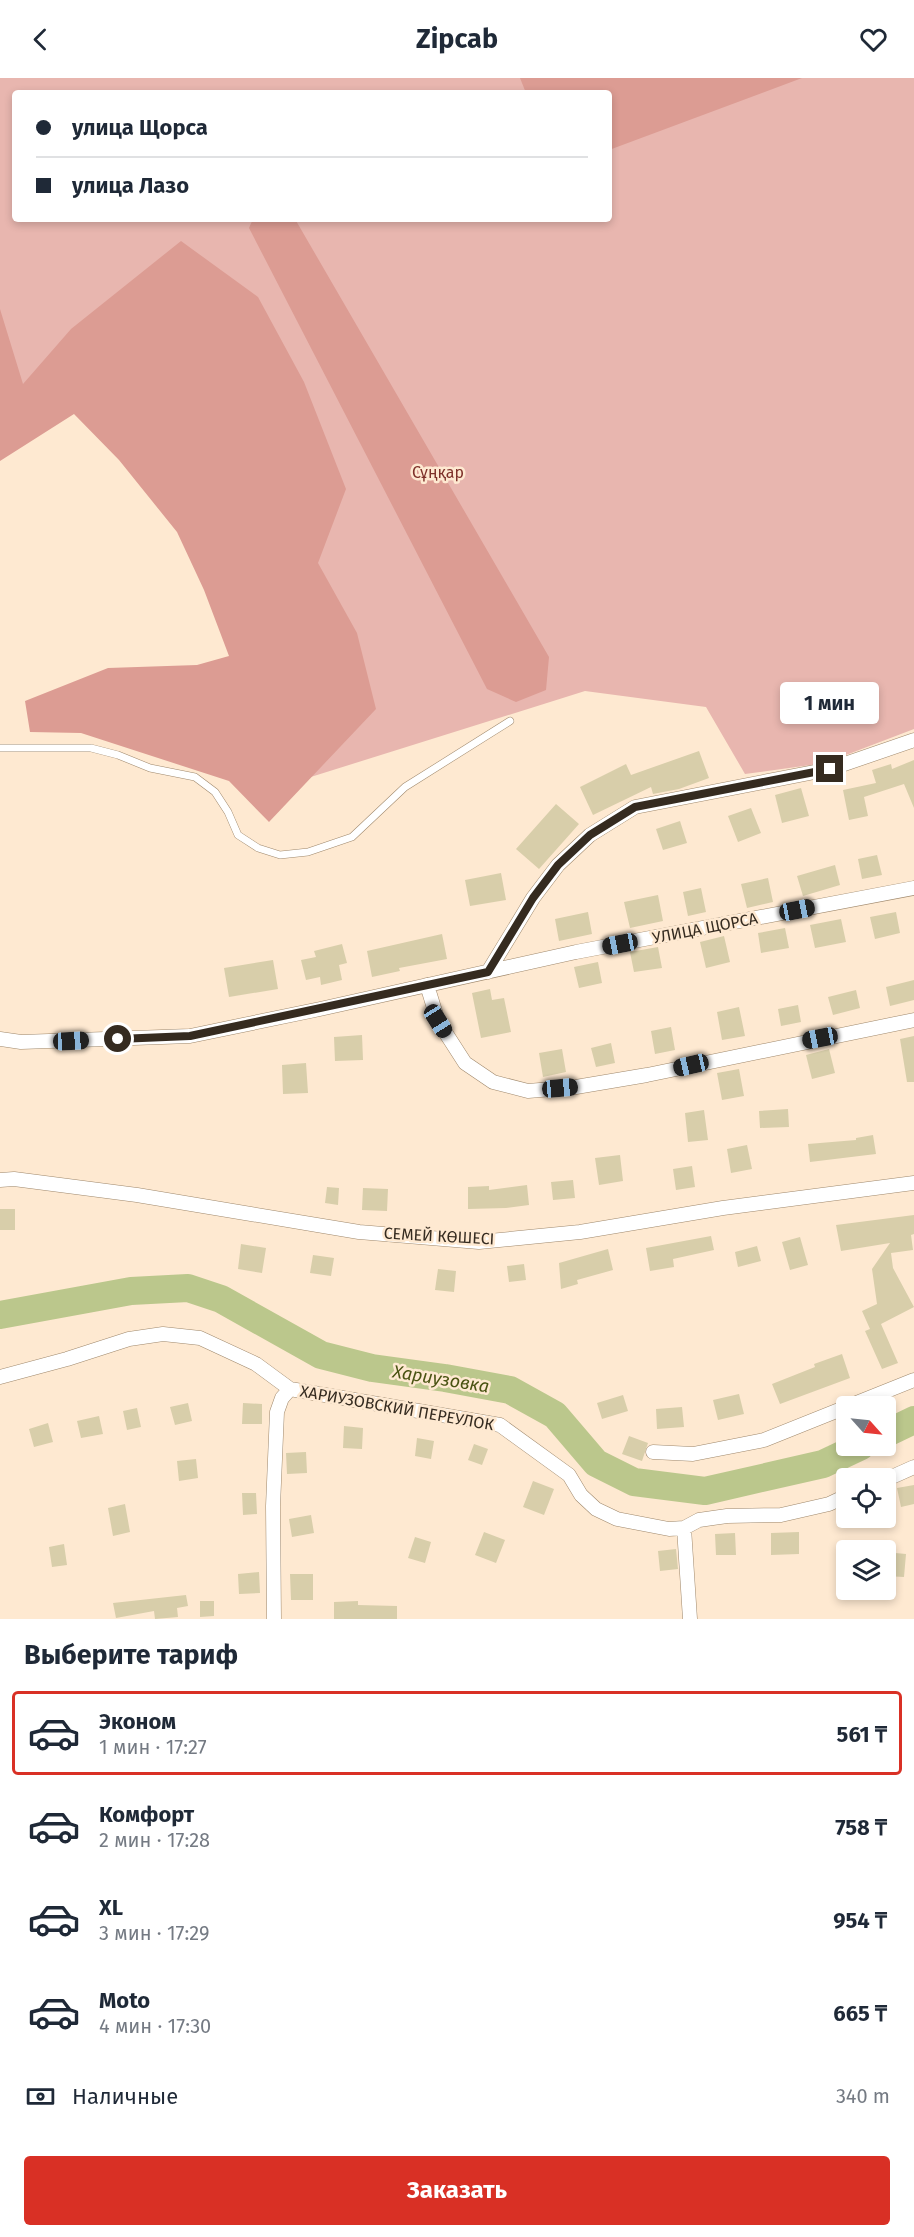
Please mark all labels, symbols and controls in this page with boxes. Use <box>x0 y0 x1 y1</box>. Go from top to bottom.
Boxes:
icon: back <box>24 23 57 56</box>
text: Zipcab <box>416 23 498 55</box>
icon: heart <box>857 23 890 56</box>
text: улица Щорса <box>72 114 208 141</box>
text: улица Лазо <box>72 172 189 199</box>
park label: Сұңқар <box>412 463 464 482</box>
callout: 1 мин <box>780 682 880 724</box>
text: 1 мин <box>804 691 855 715</box>
route end <box>816 755 843 782</box>
car <box>778 898 816 922</box>
street label: УЛИЦА ЩОРСА <box>651 908 760 948</box>
car <box>601 932 639 956</box>
car <box>421 1001 455 1041</box>
route start <box>104 1025 131 1052</box>
car <box>801 1026 839 1050</box>
car <box>53 1031 89 1051</box>
car <box>671 1052 711 1078</box>
car <box>541 1077 579 1099</box>
street label: СЕМЕЙ КӨШЕСІ <box>383 1224 495 1248</box>
water label: Хариузовка <box>390 1360 491 1397</box>
street label: ХАРИУЗОВСКИЙ ПЕРЕУЛОК <box>299 1382 496 1435</box>
north arrow <box>836 1396 896 1456</box>
map controls <box>836 1396 896 1600</box>
button: locate <box>836 1468 896 1528</box>
button: layers <box>836 1540 896 1600</box>
text: Выберите тариф <box>24 1639 238 1671</box>
icon: car <box>27 1706 81 1760</box>
text: Эконом <box>99 1708 176 1735</box>
text: 561 ₸ <box>837 1721 887 1748</box>
text: 1 мин · 17:27 <box>99 1735 207 1759</box>
icon: car <box>27 1799 81 1853</box>
text: Комфорт <box>99 1801 194 1828</box>
text: 758 ₸ <box>835 1814 887 1841</box>
text: 2 мин · 17:28 <box>99 1828 210 1852</box>
icon: car <box>27 1892 81 1946</box>
text: XL <box>99 1894 123 1921</box>
text: 954 ₸ <box>833 1907 887 1934</box>
text: 3 мин · 17:29 <box>99 1921 210 1945</box>
icon: car <box>27 1985 81 2039</box>
text: Moto <box>99 1987 150 2014</box>
text: 665 ₸ <box>833 2000 887 2027</box>
text: 4 мин · 17:30 <box>99 2014 211 2038</box>
icon: cash <box>24 2080 57 2113</box>
text: Наличные <box>72 2083 178 2110</box>
text: 340 m <box>836 2084 890 2108</box>
button: Заказать <box>24 2156 890 2225</box>

